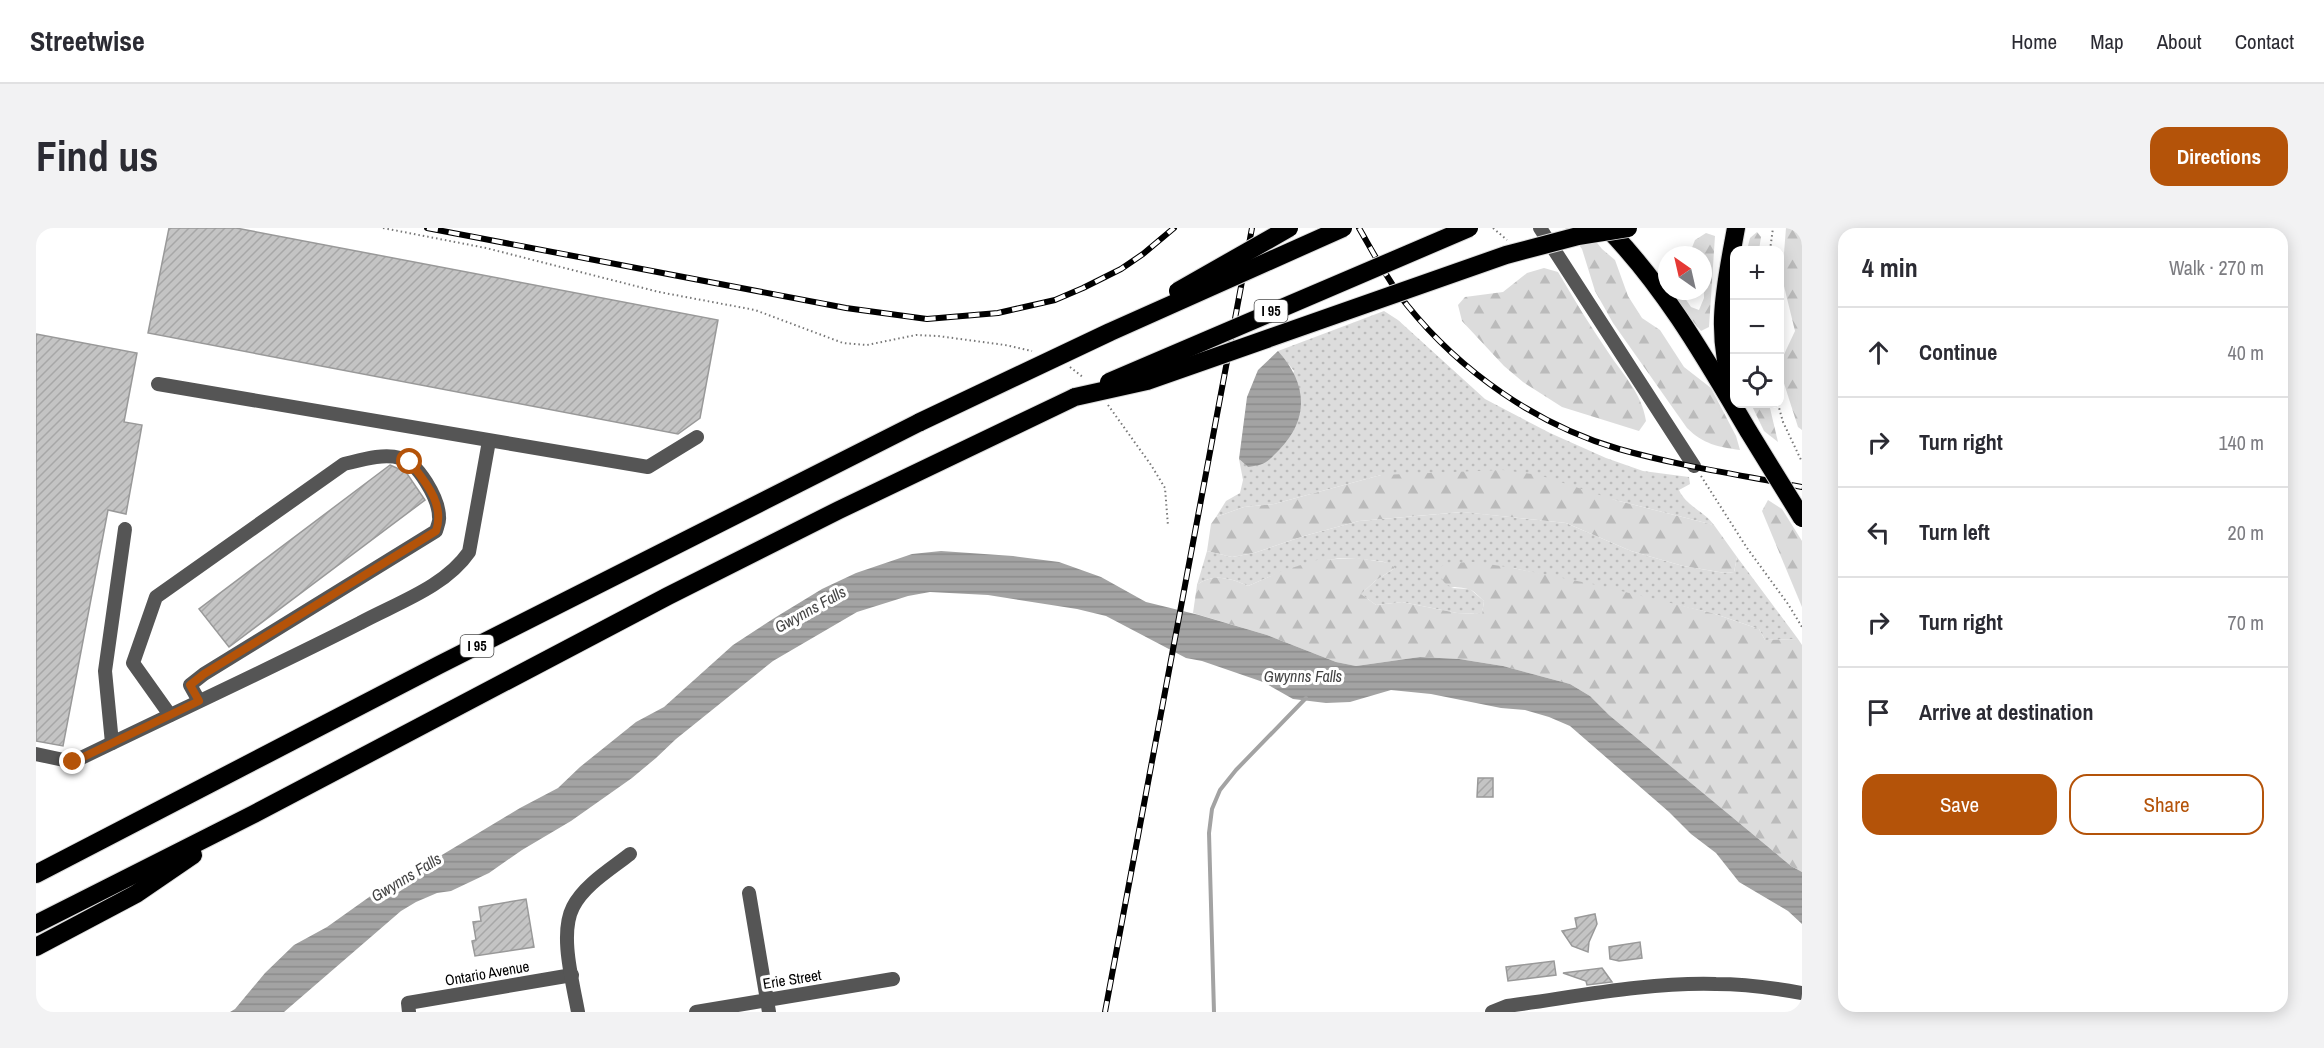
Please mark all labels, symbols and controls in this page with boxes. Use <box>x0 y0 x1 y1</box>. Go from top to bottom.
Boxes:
text: Streetwise <box>30 22 145 60</box>
text: Home <box>2011 27 2057 56</box>
text: Map <box>2090 27 2124 56</box>
text: About <box>2157 27 2202 56</box>
text: Contact <box>2235 27 2294 56</box>
button: Directions <box>2150 127 2288 186</box>
text: Find us <box>36 128 158 184</box>
north arrow <box>1658 246 1712 300</box>
map controls <box>1730 246 1784 408</box>
button: + <box>1730 246 1784 300</box>
text: 4 min <box>1862 250 1918 285</box>
text: Walk · 270 m <box>2169 254 2264 281</box>
road number: I 95 <box>1254 300 1288 322</box>
button: − <box>1730 300 1784 354</box>
icon: ahead <box>1862 336 1895 369</box>
text: Continue <box>1919 337 1997 367</box>
text: 40 m <box>2228 339 2264 366</box>
button: locate <box>1730 354 1784 408</box>
icon: right <box>1862 426 1895 459</box>
text: Turn right <box>1919 427 2003 457</box>
text: 140 m <box>2218 429 2264 456</box>
route start <box>396 448 422 474</box>
icon: left <box>1862 516 1895 549</box>
text: Turn left <box>1919 517 1990 547</box>
text: 20 m <box>2228 519 2264 546</box>
water label: Gwynns Falls <box>770 580 850 638</box>
icon: right <box>1862 606 1895 639</box>
text: Turn right <box>1919 607 2003 637</box>
text: 70 m <box>2228 609 2264 636</box>
road number: I 95 <box>460 635 494 657</box>
water label: Gwynns Falls <box>1264 665 1343 687</box>
icon: arrive <box>1862 696 1895 729</box>
text: Arrive at destination <box>1919 697 2093 727</box>
route end <box>59 748 85 774</box>
button: Save <box>1862 774 2057 835</box>
button: Share <box>2069 774 2264 835</box>
water label: Gwynns Falls <box>367 847 446 907</box>
street label: Ontario Avenue <box>443 955 531 991</box>
street label: Erie Street <box>761 964 823 994</box>

